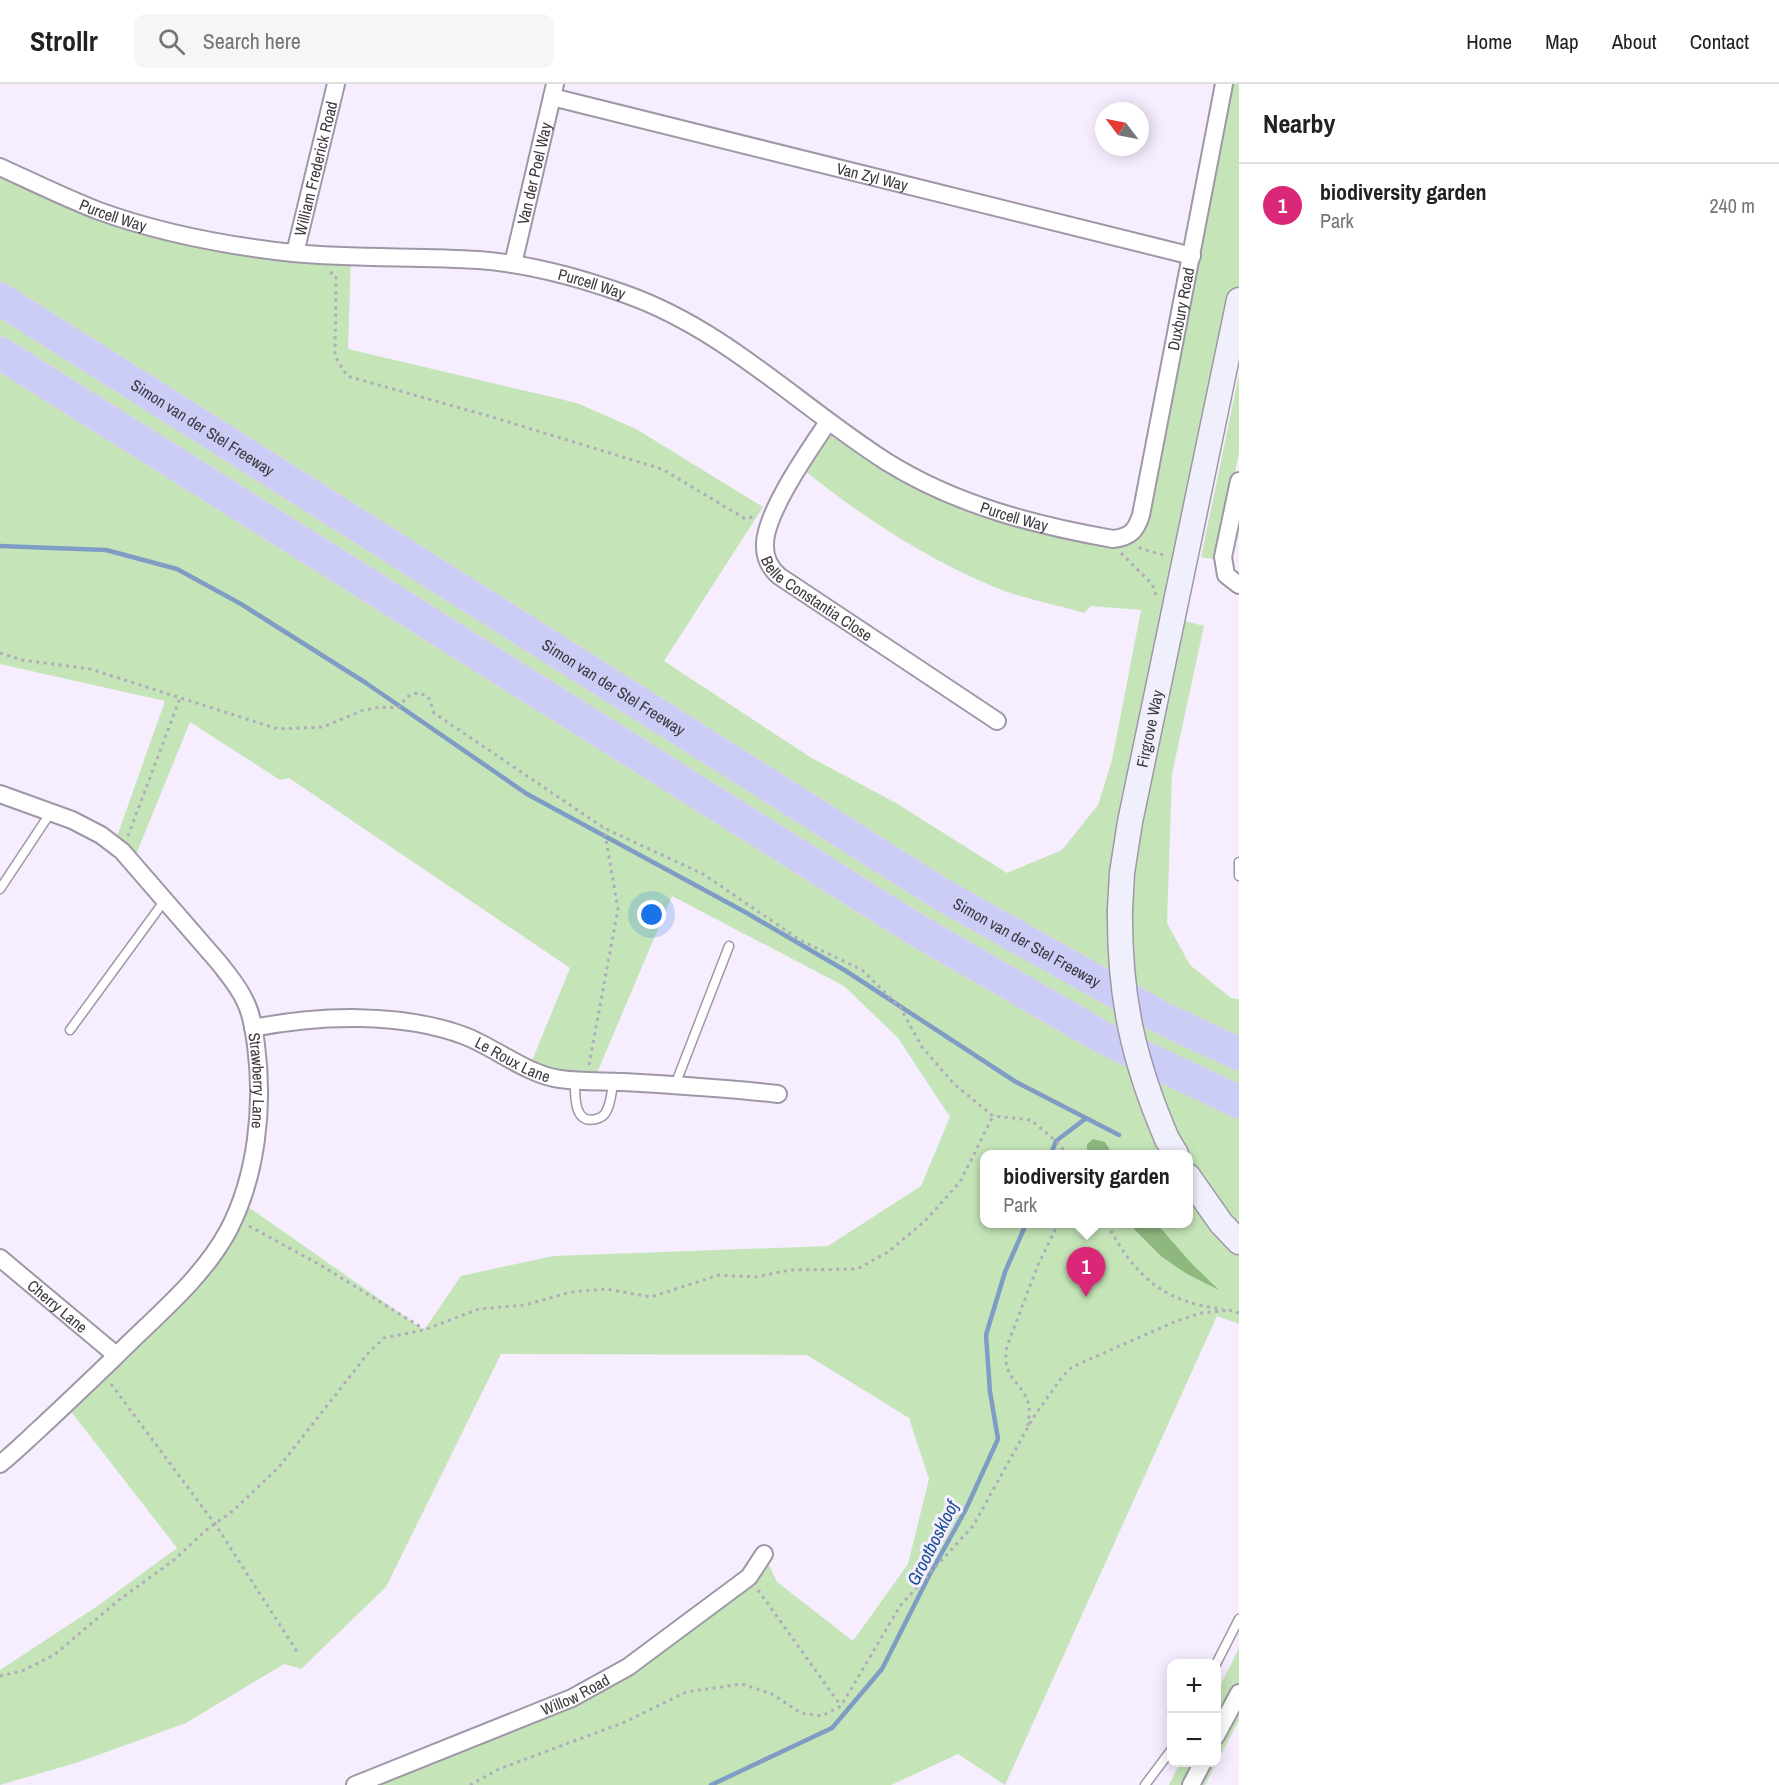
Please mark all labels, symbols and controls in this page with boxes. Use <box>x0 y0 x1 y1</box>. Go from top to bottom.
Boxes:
search box <box>134 14 554 68</box>
text: Strollr <box>30 22 98 60</box>
icon: search <box>155 25 188 58</box>
text: Search here <box>203 26 301 56</box>
text: Home <box>1466 27 1512 56</box>
text: Map <box>1545 27 1579 56</box>
text: About <box>1612 27 1657 56</box>
text: Contact <box>1690 27 1749 56</box>
street label: William Frederick Road <box>289 99 342 238</box>
north arrow <box>1095 102 1149 156</box>
text: Nearby <box>1263 106 1335 141</box>
street label: Van der Poel Way <box>512 120 557 227</box>
street label: Van Zyl Way <box>834 157 911 196</box>
text: biodiversity garden <box>1320 177 1486 207</box>
text: 1 <box>1278 192 1287 219</box>
text: 240 m <box>1709 192 1755 219</box>
street label: Purcell Way <box>76 193 149 237</box>
text: Park <box>1320 207 1354 234</box>
street label: Purcell Way <box>556 263 629 304</box>
street label: Duxbury Road <box>1162 266 1199 352</box>
street label: Simon van der Stel Freeway <box>127 374 279 481</box>
street label: Purcell Way <box>977 496 1051 536</box>
street label: Belle Constantia Close <box>756 553 877 646</box>
street label: Simon van der Stel Freeway <box>538 633 690 741</box>
street label: Firgrove Way <box>1131 688 1168 769</box>
street label: Simon van der Stel Freeway <box>949 892 1105 993</box>
your location <box>637 900 666 929</box>
street label: Strawberry Lane <box>243 1031 270 1129</box>
street label: Le Roux Lane <box>471 1031 553 1088</box>
popup <box>980 1150 1193 1228</box>
text: biodiversity garden <box>1003 1161 1170 1191</box>
text: Park <box>1003 1191 1037 1218</box>
pin: 1 <box>1066 1248 1106 1297</box>
street label: Cherry Lane <box>23 1275 92 1338</box>
water label: Grootboskloof <box>901 1494 965 1589</box>
map controls <box>1167 1659 1221 1767</box>
button: + <box>1167 1659 1221 1713</box>
street label: Willow Road <box>538 1668 613 1720</box>
button: − <box>1167 1713 1221 1767</box>

